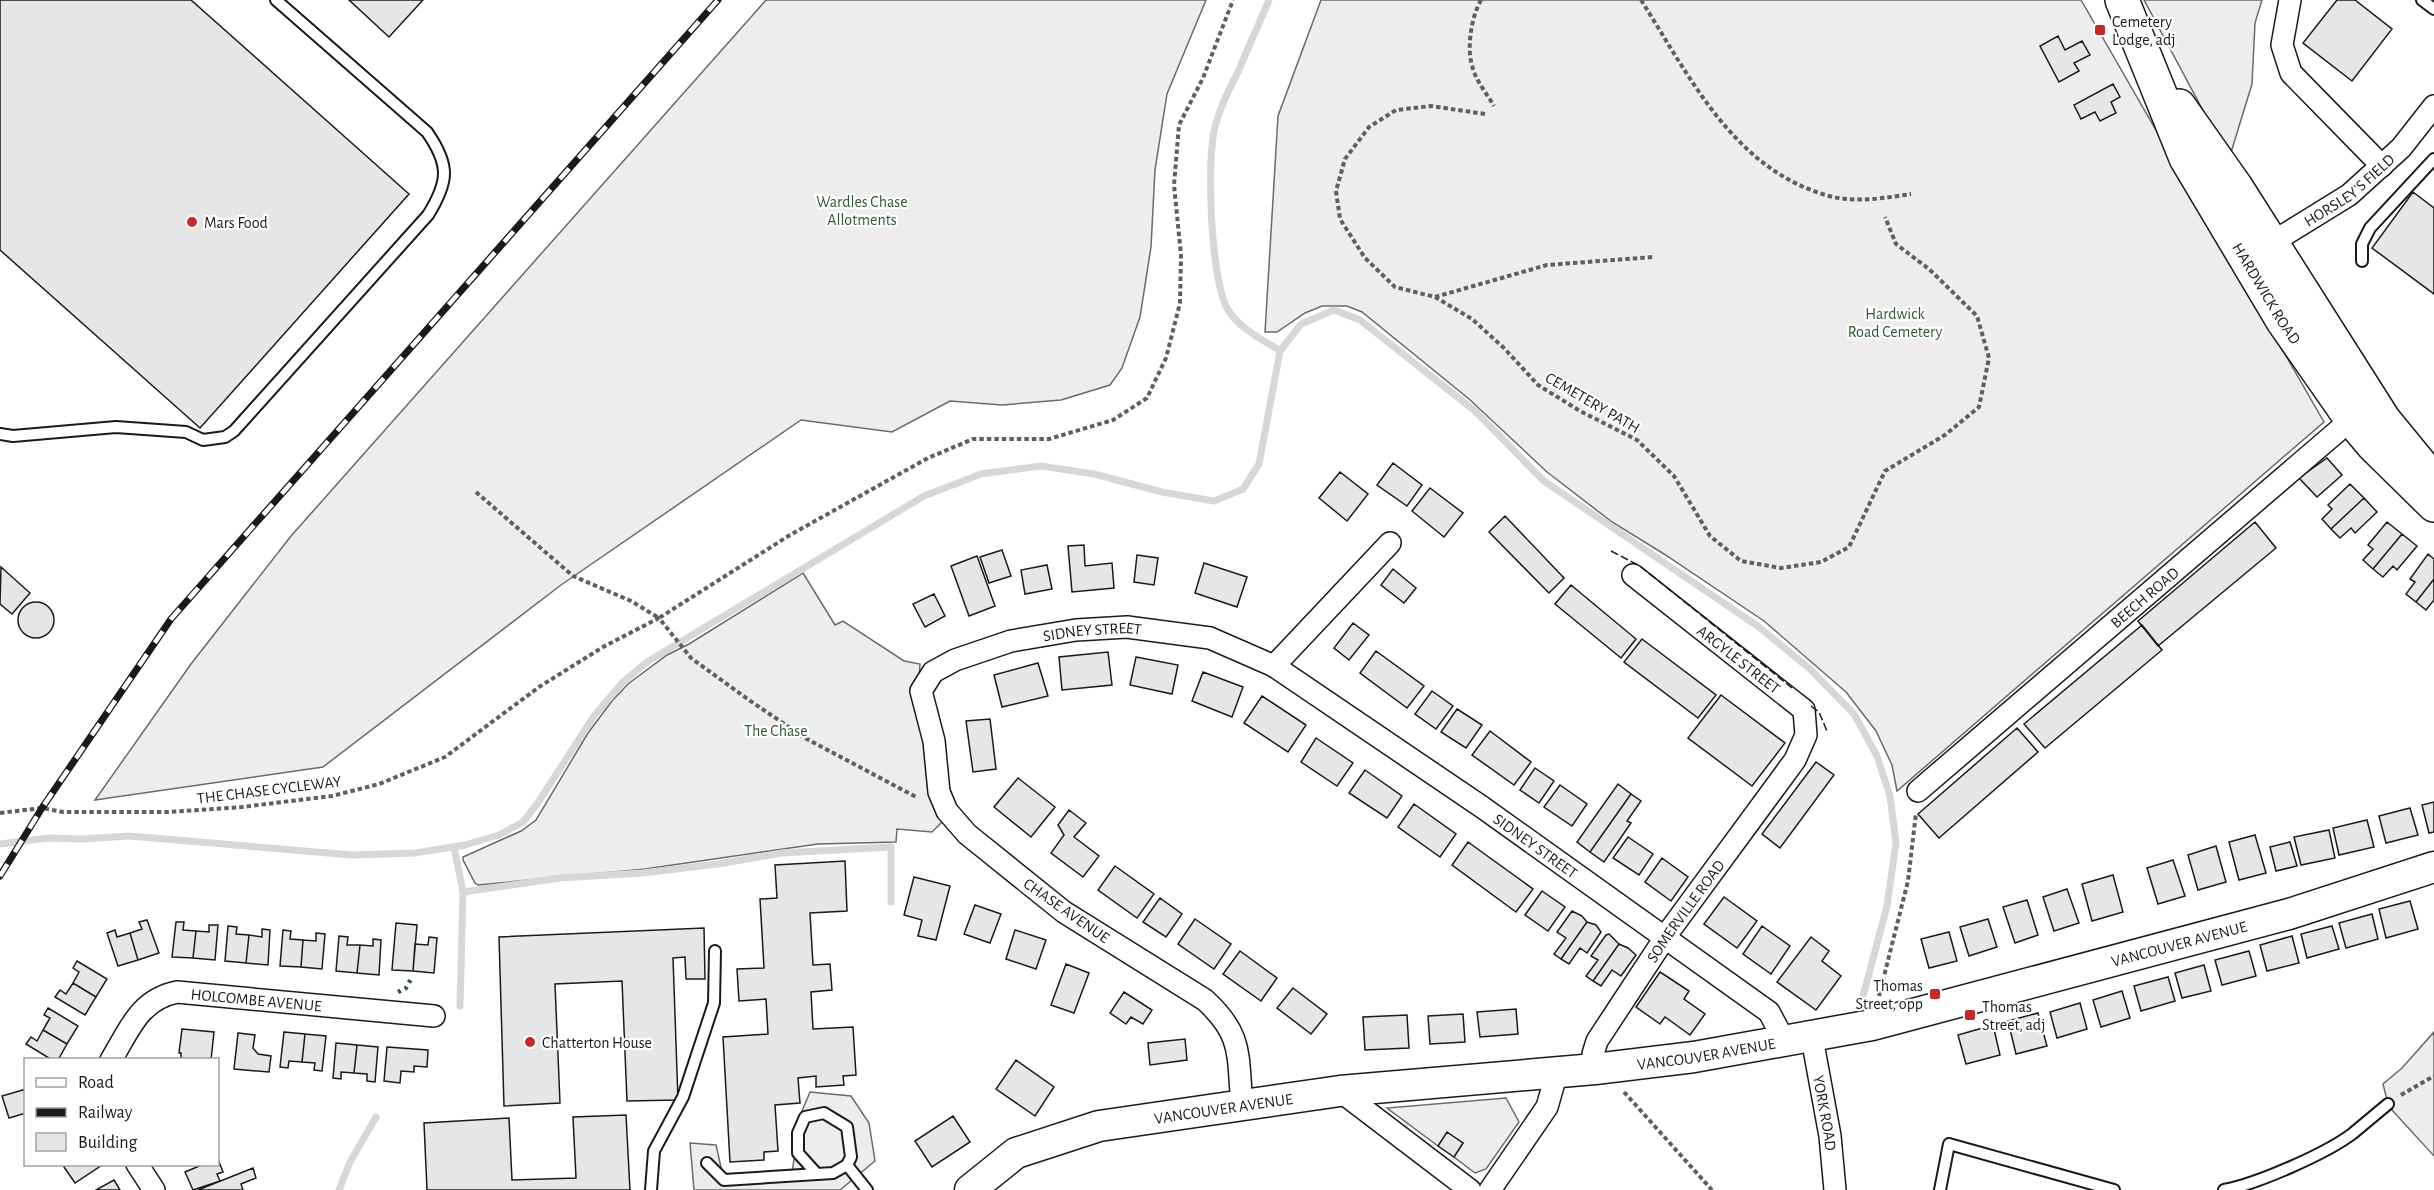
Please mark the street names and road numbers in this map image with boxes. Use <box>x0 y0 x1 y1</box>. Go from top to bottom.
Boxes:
street label: HORSLEY'S FIELD <box>2301 151 2398 230</box>
street label: HARDWICK ROAD <box>2229 240 2303 347</box>
street label: CEMETERY PATH <box>1543 369 1642 436</box>
street label: BEECH ROAD <box>2108 564 2182 631</box>
street label: SIDNEY STREET <box>1042 620 1143 644</box>
street label: ARGYLE STREET <box>1694 623 1783 697</box>
street label: THE CHASE CYCLEWAY <box>196 773 343 807</box>
street label: SIDNEY STREET <box>1490 811 1580 882</box>
street label: SOMERVILLE ROAD <box>1644 857 1728 965</box>
street label: CHASE AVENUE <box>1021 875 1112 946</box>
street label: VANCOUVER AVENUE <box>2110 918 2249 970</box>
street label: HOLCOMBE AVENUE <box>190 986 323 1014</box>
street label: VANCOUVER AVENUE <box>1636 1035 1777 1073</box>
street label: YORK ROAD <box>1810 1074 1838 1151</box>
street label: VANCOUVER AVENUE <box>1153 1091 1294 1127</box>

